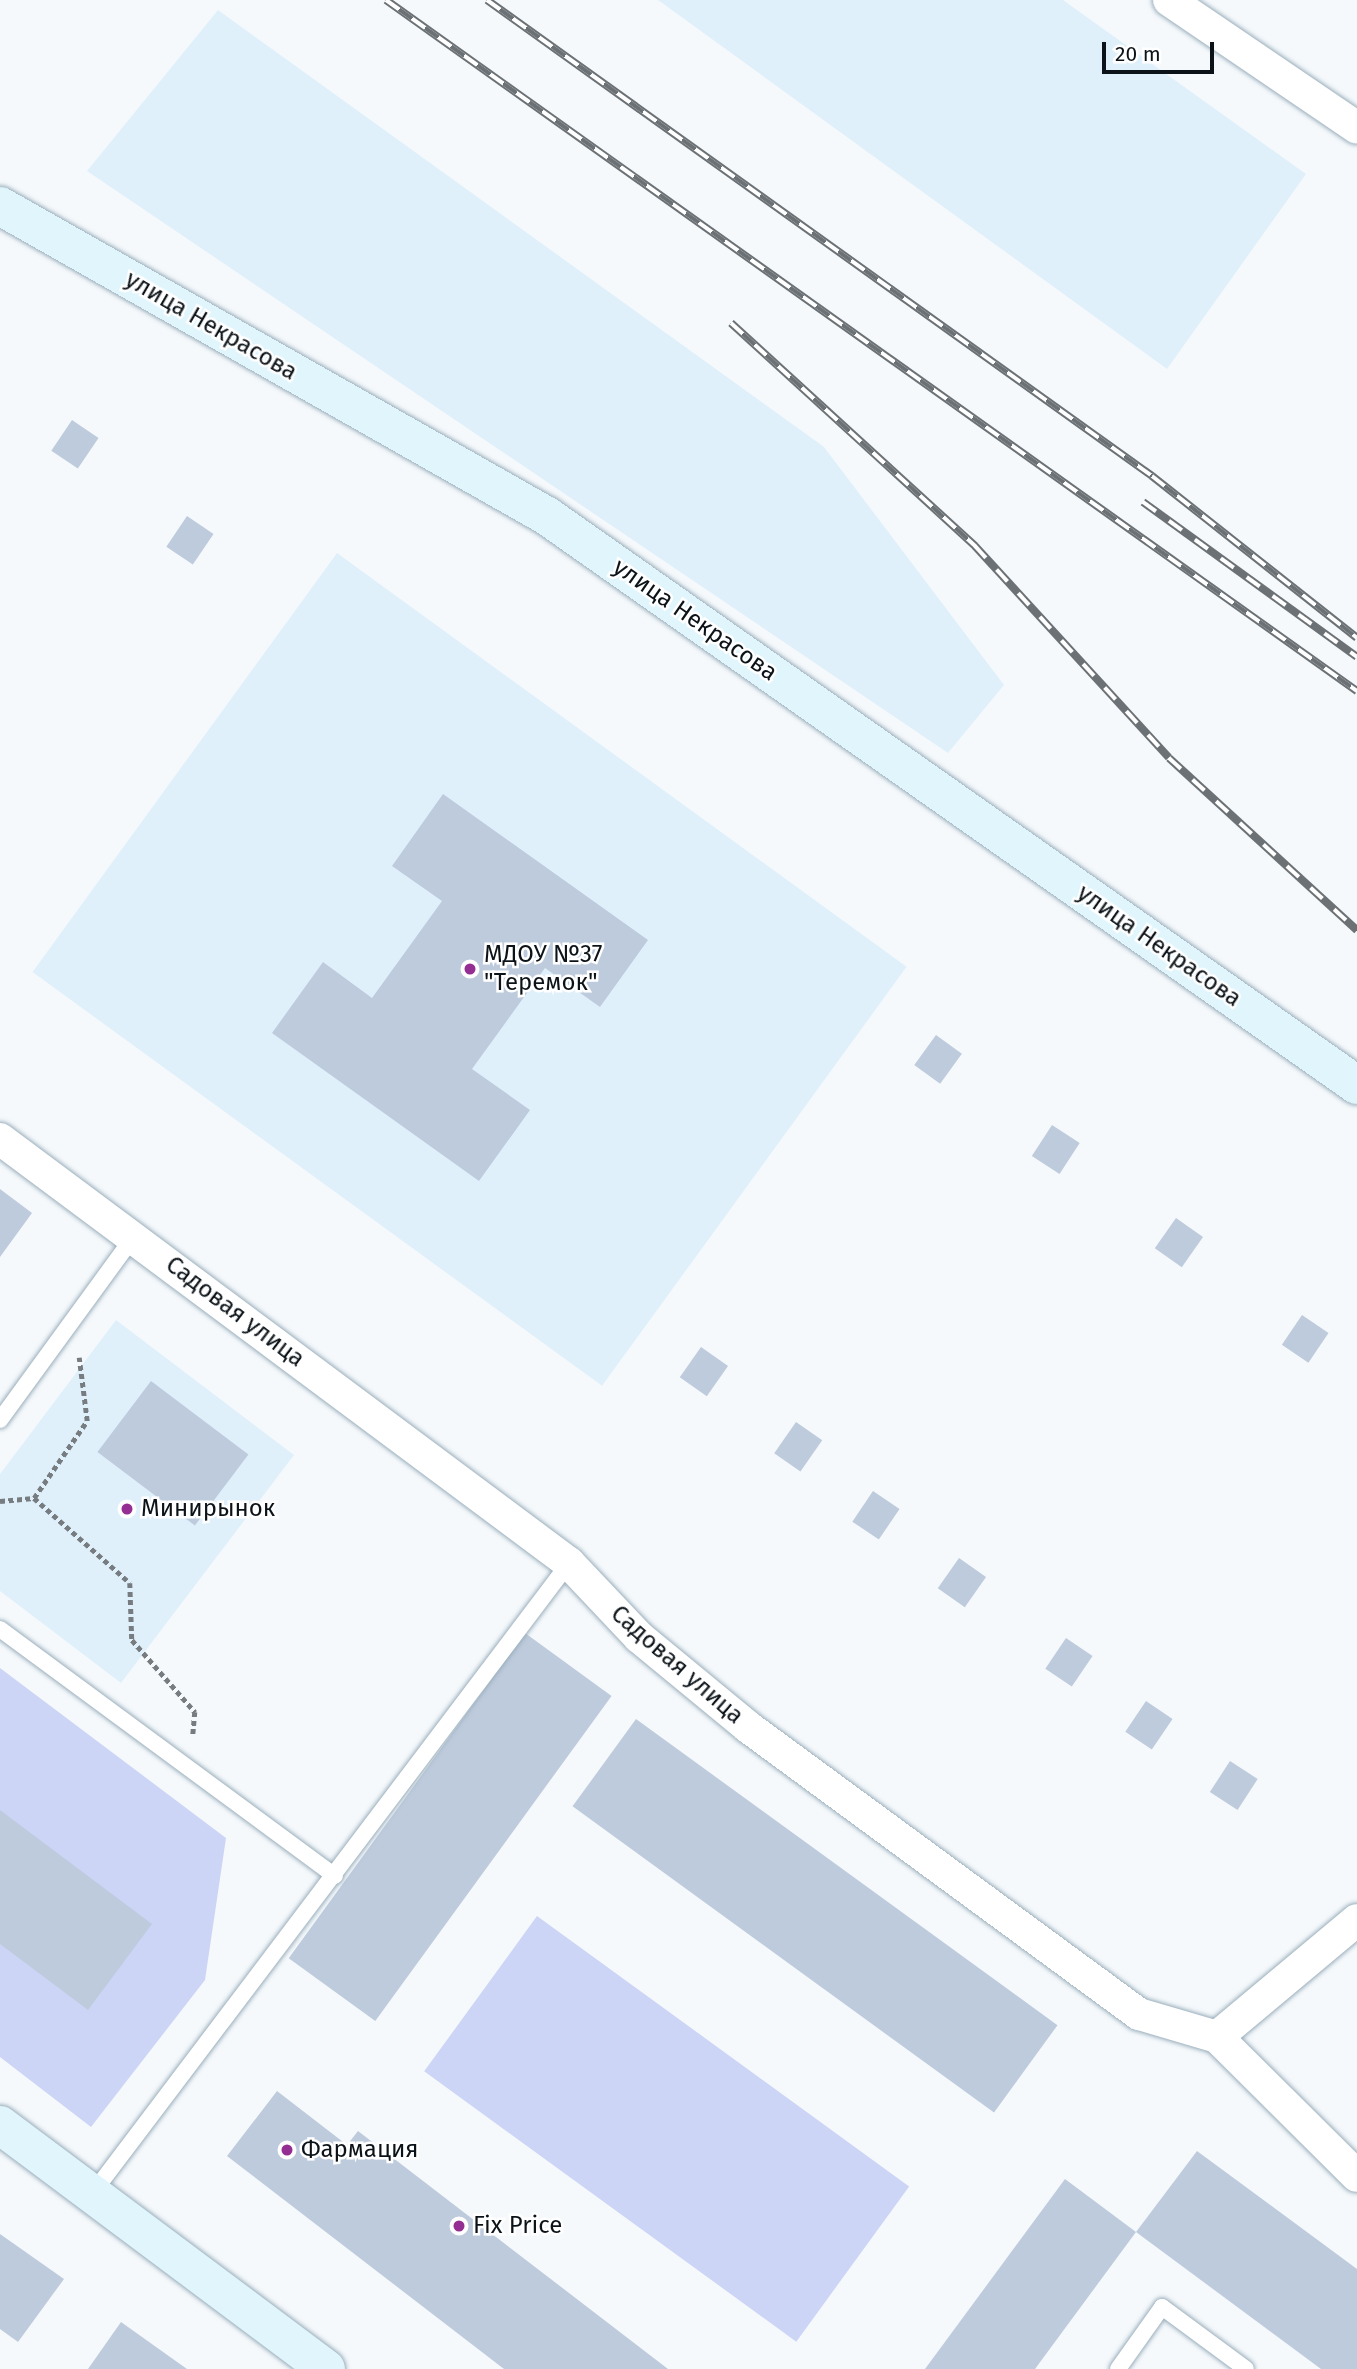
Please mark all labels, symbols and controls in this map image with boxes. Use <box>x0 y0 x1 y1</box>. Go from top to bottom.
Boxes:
scale bar <box>1105 28 1217 72</box>
text: 20 m <box>1115 41 1161 67</box>
street label: улица Некрасова <box>120 265 302 387</box>
street label: улица Некрасова <box>607 553 783 687</box>
street label: улица Некрасова <box>1071 879 1247 1013</box>
place label: МДОУ №37 "Теремок" <box>484 941 602 997</box>
marker: МДОУ №37 "Теремок" <box>462 961 478 977</box>
street label: Садовая улица <box>160 1250 310 1374</box>
place label: Минирынок <box>141 1495 275 1523</box>
marker: Минирынок <box>119 1501 135 1517</box>
street label: Садовая улица <box>605 1600 749 1730</box>
place label: Фармация <box>301 2136 419 2164</box>
marker: Фармация <box>279 2142 295 2158</box>
place label: Fix Price <box>473 2212 562 2240</box>
marker: Fix Price <box>451 2218 467 2234</box>

